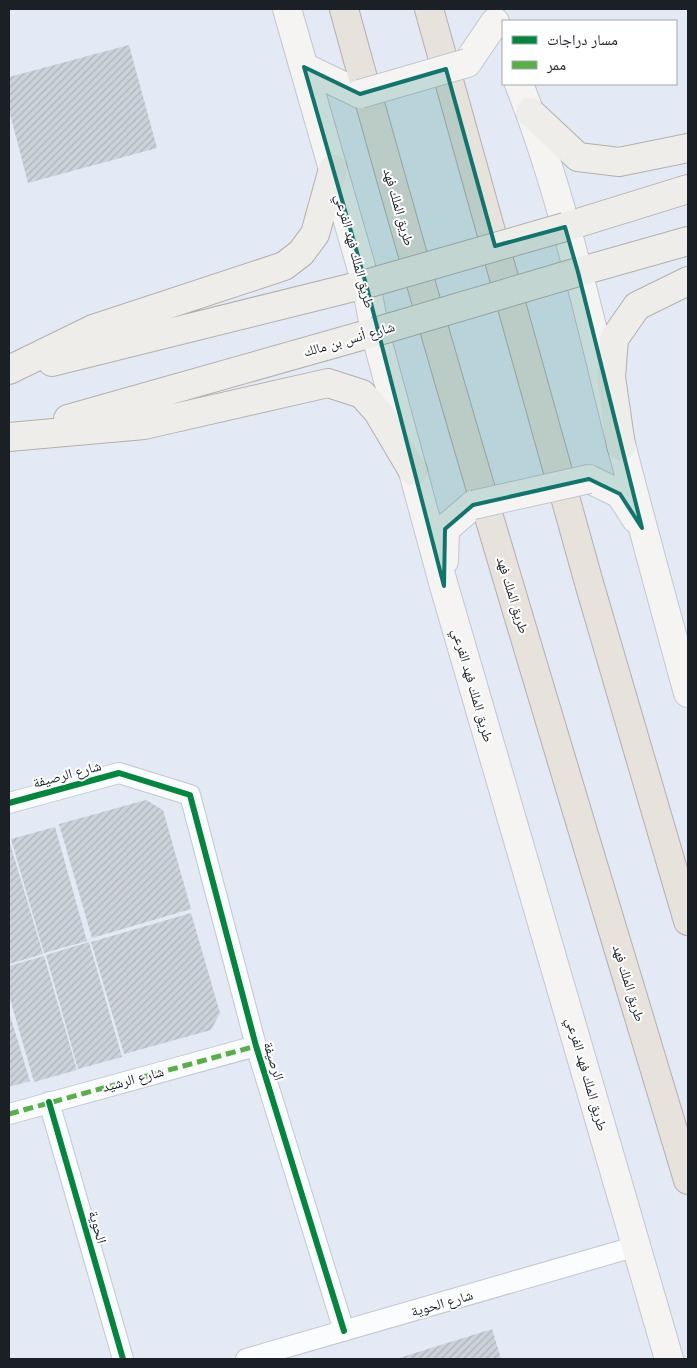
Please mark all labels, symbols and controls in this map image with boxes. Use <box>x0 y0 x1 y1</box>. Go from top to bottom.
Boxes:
legend <box>502 20 677 85</box>
text: مسار دراجات <box>547 29 618 49</box>
text: ممر <box>546 54 566 74</box>
street label: طريق الملك فهد <box>378 166 420 248</box>
street label: طريق الملك فهد الفرعي <box>329 192 380 311</box>
street label: شارع أنس بن مالك <box>301 316 397 362</box>
street label: طريق الملك فهد <box>492 554 534 636</box>
street label: طريق الملك فهد الفرعي <box>446 626 499 745</box>
street label: شارع الرصيفة <box>31 755 103 793</box>
street label: طريق الملك فهد <box>608 942 650 1024</box>
street label: طريق الملك فهد الفرعي <box>560 1015 613 1134</box>
street label: الرصيفة <box>260 1039 289 1083</box>
street label: شارع الرشيد <box>100 1061 166 1097</box>
street label: الحوية <box>85 1208 112 1245</box>
street label: شارع الحوية <box>409 1285 475 1321</box>

